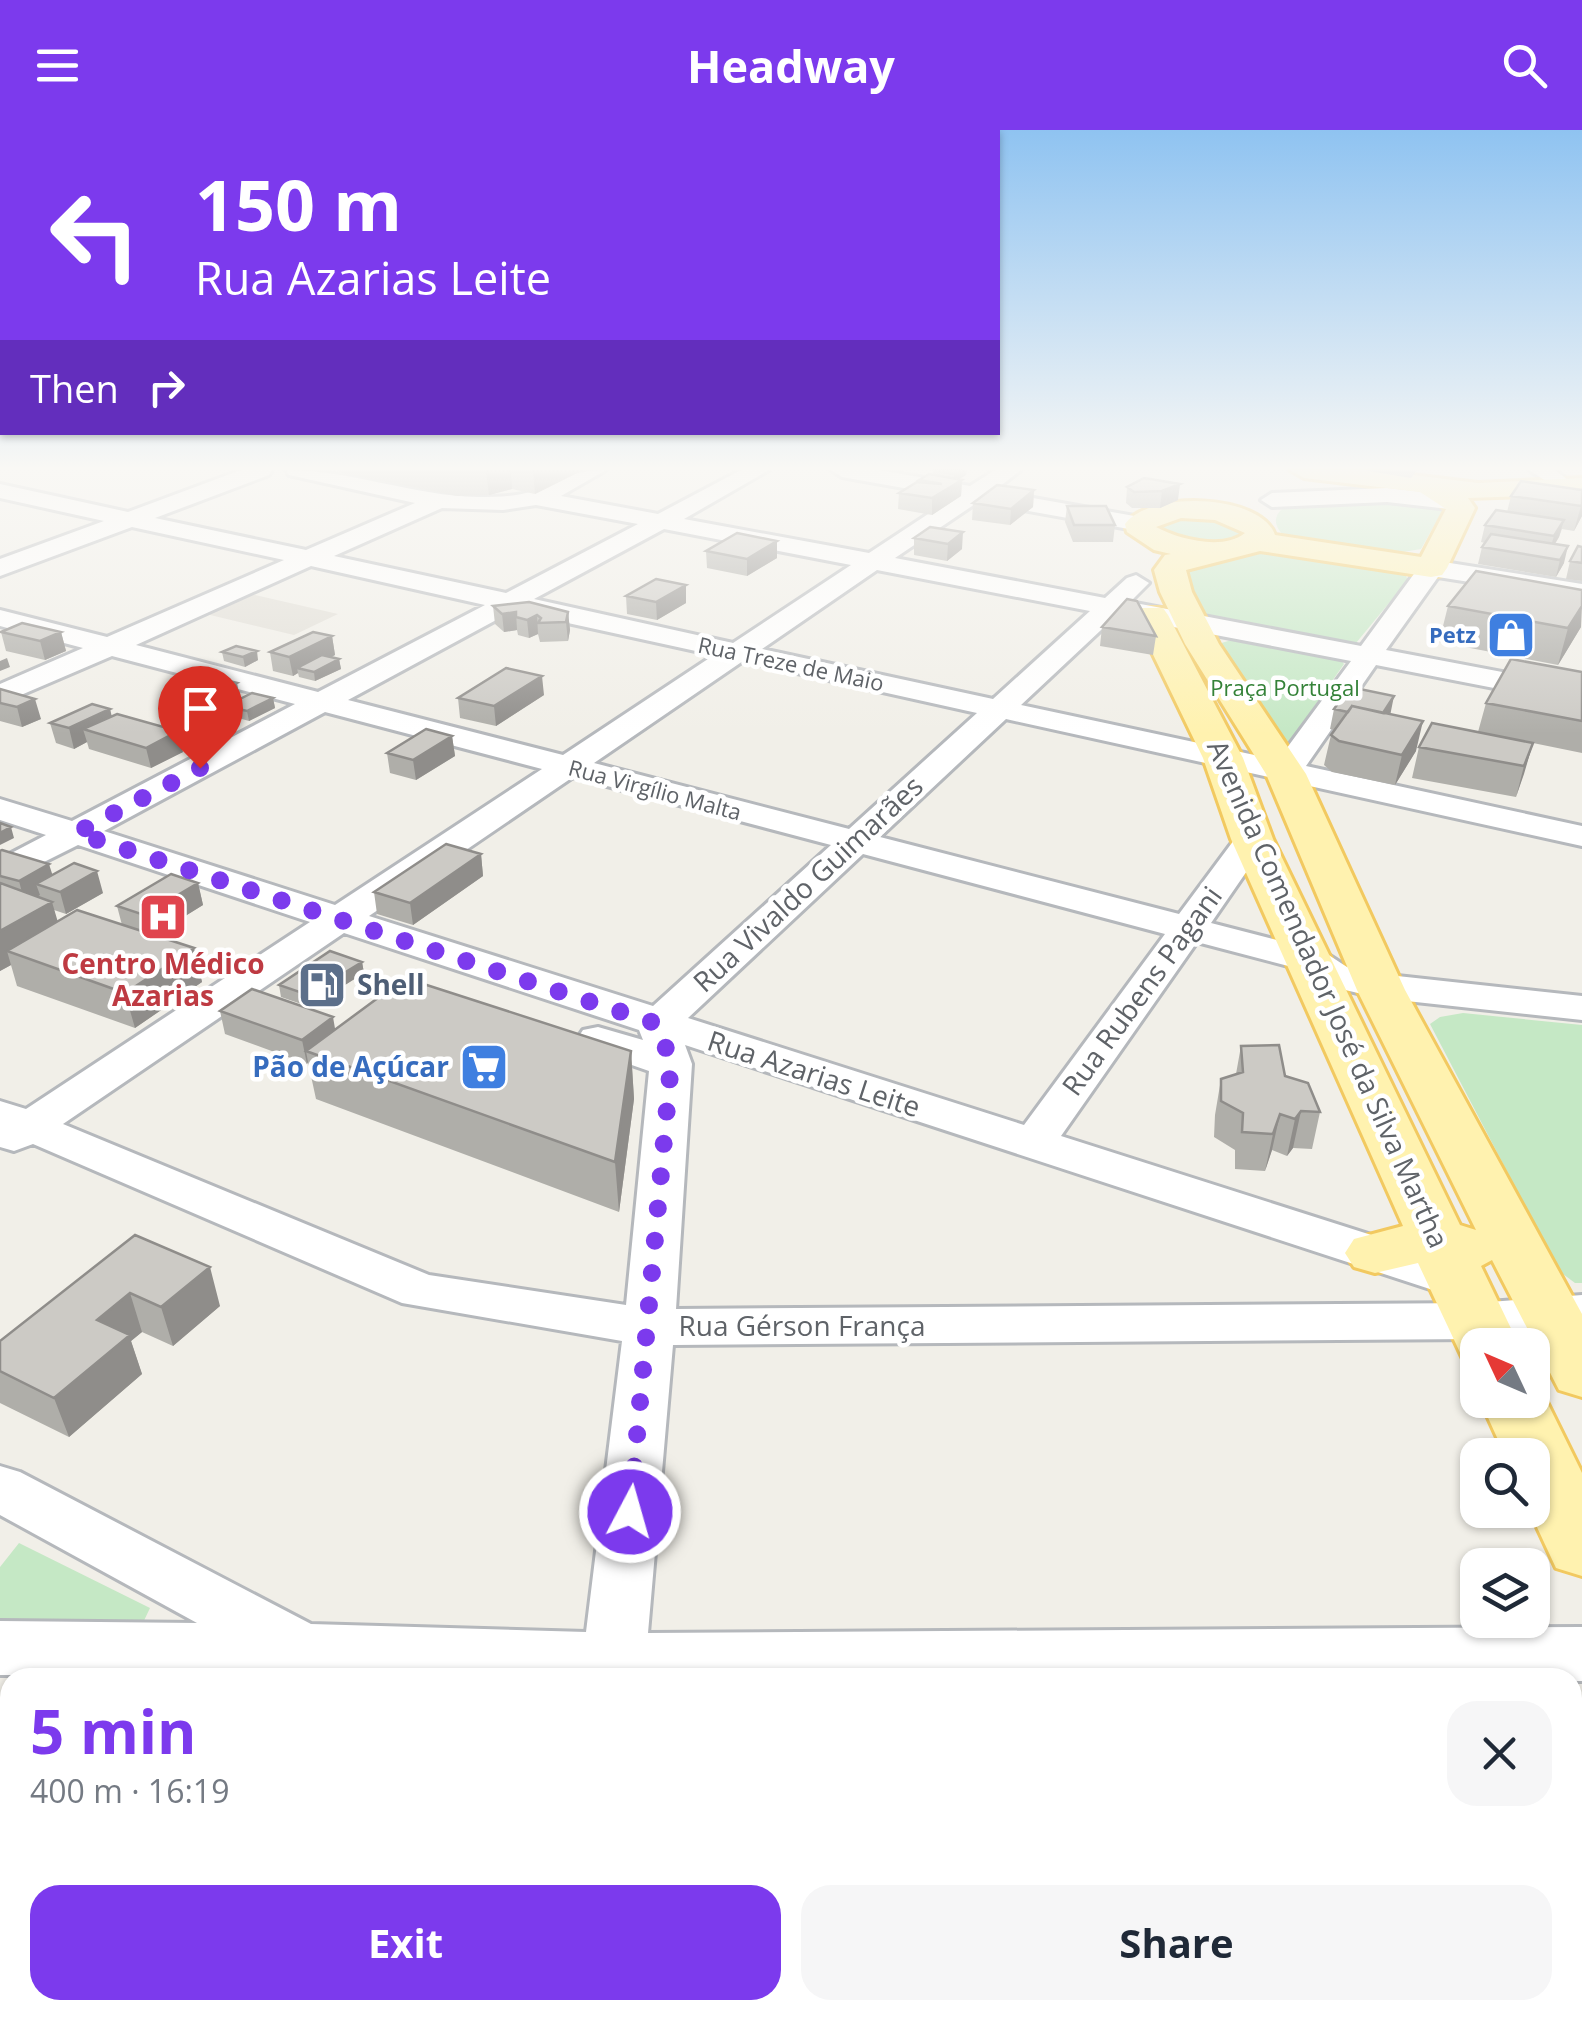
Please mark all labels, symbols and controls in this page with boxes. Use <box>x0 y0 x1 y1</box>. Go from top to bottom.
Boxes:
text: Headway <box>687 35 895 96</box>
icon: menu <box>30 38 85 93</box>
icon: search <box>1497 38 1552 93</box>
text: 150 m <box>195 156 402 252</box>
icon: left <box>30 170 160 300</box>
text: Rua Azarias Leite <box>195 247 551 308</box>
icon: right <box>139 360 194 415</box>
text: Then <box>30 362 119 414</box>
shop icon: Petz <box>1485 609 1537 661</box>
place label: Petz <box>1429 619 1476 649</box>
street label: Rua Treze de Maio <box>696 629 887 697</box>
pin <box>158 666 243 769</box>
park label: Praça Portugal <box>1210 672 1360 702</box>
icon: arrive <box>173 681 228 736</box>
street label: Avenida Comendador José da Silva Martha <box>1199 734 1459 1254</box>
street label: Rua Virgílio Malta <box>565 752 745 827</box>
street label: Rua Vivaldo Guimarães <box>684 767 930 1000</box>
street label: Rua Rubens Pagani <box>1052 878 1230 1103</box>
hospital icon: Centro Médico Azarias <box>137 891 189 943</box>
place label: Centro Médico Azarias <box>61 944 265 1014</box>
fuel station icon: Shell <box>296 959 348 1011</box>
place label: Shell <box>357 965 424 1003</box>
street label: Rua Azarias Leite <box>703 1021 926 1125</box>
supermarket icon: Pão de Açúcar <box>458 1041 510 1093</box>
place label: Pão de Açúcar <box>252 1047 449 1085</box>
street label: Rua Gérson França <box>678 1306 926 1344</box>
north arrow <box>1460 1328 1550 1418</box>
map controls <box>1460 1328 1550 1638</box>
button: search <box>1460 1438 1550 1528</box>
position arrow <box>578 1460 682 1564</box>
button: layers <box>1460 1548 1550 1638</box>
text: 5 min <box>30 1690 197 1772</box>
button: close <box>1447 1701 1552 1806</box>
text: 400 m · 16:19 <box>30 1769 229 1812</box>
button: Exit <box>30 1885 781 2000</box>
button: Share <box>801 1885 1552 2000</box>

